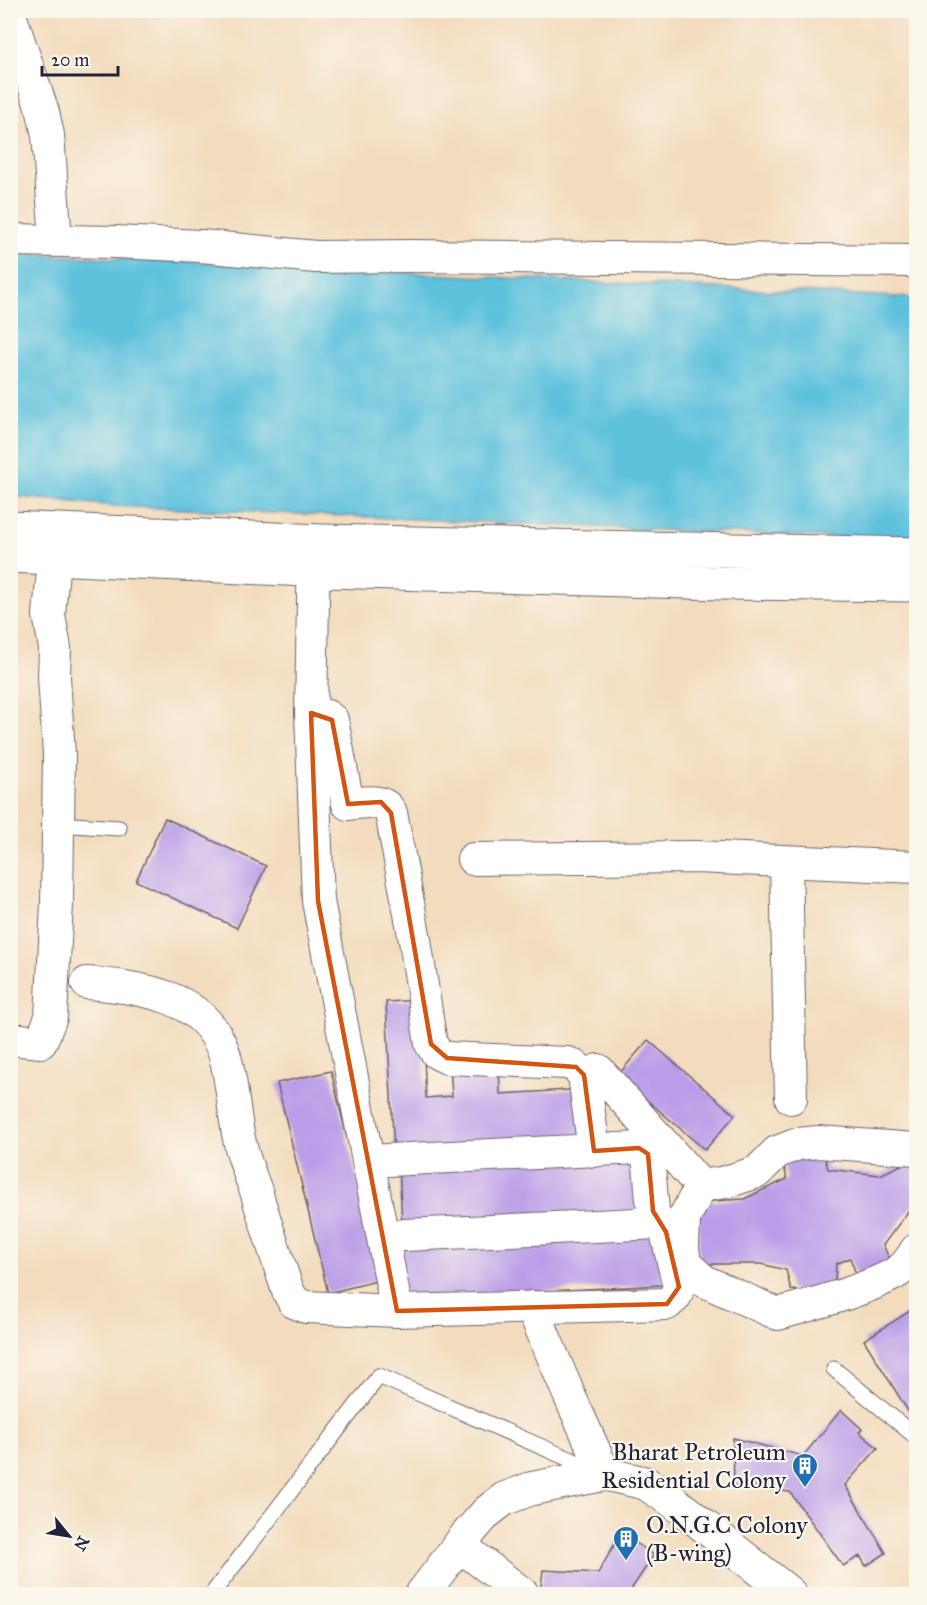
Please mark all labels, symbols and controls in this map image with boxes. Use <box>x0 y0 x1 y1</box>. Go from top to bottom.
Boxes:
scale bar <box>42 39 118 77</box>
text: 20 m <box>51 49 89 71</box>
place label: Bharat Petroleum Residential Colony <box>601 1437 787 1495</box>
building icon: Bharat Petroleum Residential Colony <box>790 1451 820 1489</box>
north arrow <box>39 1506 99 1566</box>
place label: O.N.G.C Colony (B-wing) <box>646 1510 808 1568</box>
building icon: O.N.G.C Colony (B-wing) <box>611 1524 641 1562</box>
text: N <box>70 1533 93 1554</box>

